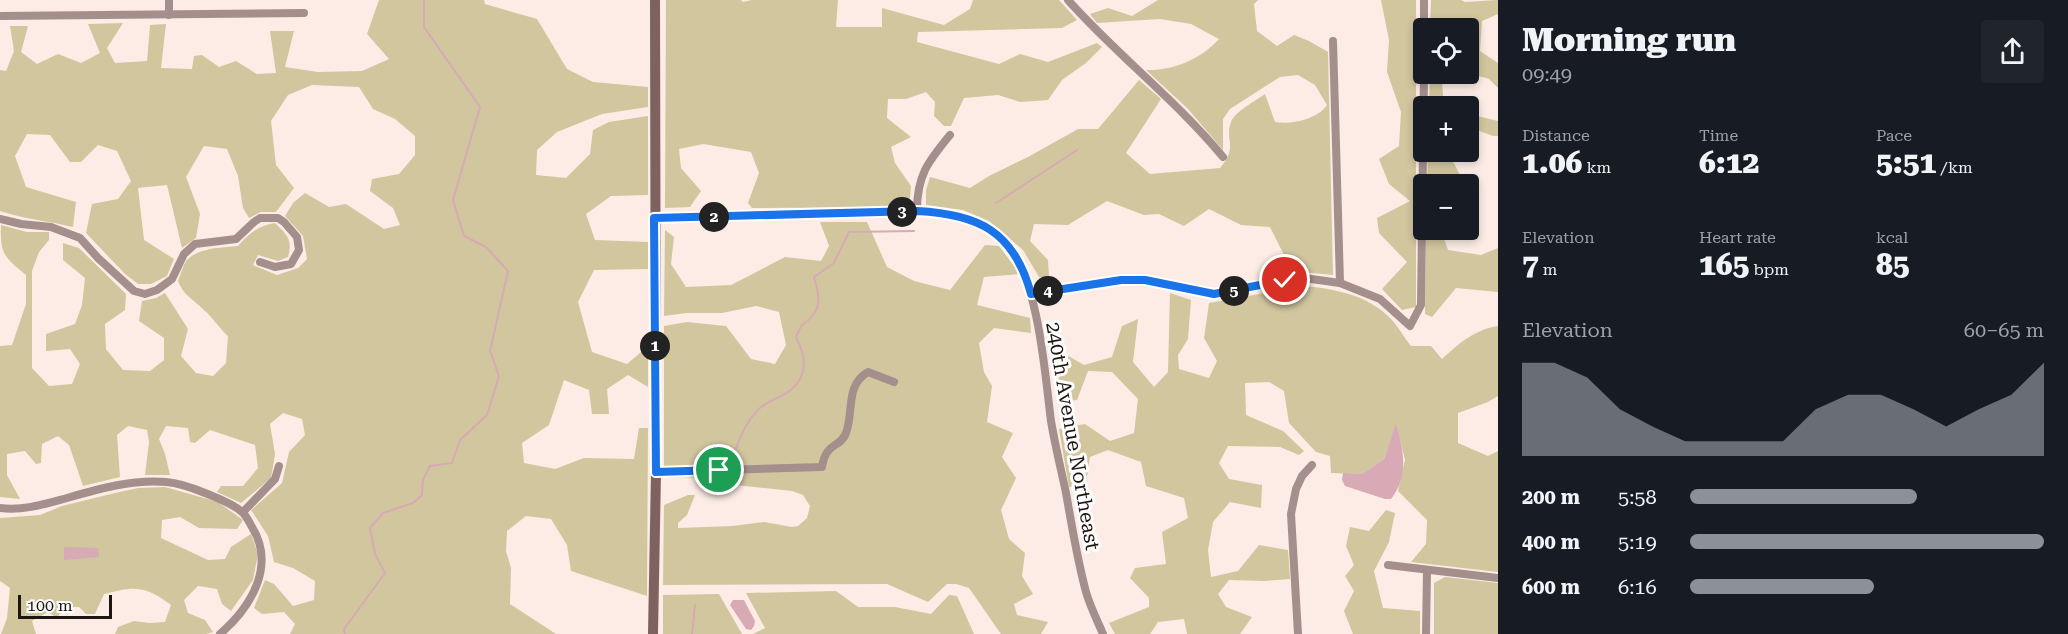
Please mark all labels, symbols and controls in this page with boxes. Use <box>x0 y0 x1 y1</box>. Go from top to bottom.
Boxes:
map controls <box>1413 18 1479 240</box>
button: locate <box>1413 18 1479 84</box>
text: Morning run <box>1522 20 1736 59</box>
button: share <box>1981 20 2044 83</box>
text: 09:49 <box>1522 62 1572 86</box>
button: + <box>1413 96 1479 162</box>
text: Distance <box>1522 126 1590 145</box>
text: Time <box>1699 126 1738 145</box>
text: Pace <box>1876 126 1912 145</box>
text: 1.06 <box>1522 145 1582 180</box>
text: 6:12 <box>1699 145 1759 180</box>
text: 5:51 <box>1876 145 1936 180</box>
text: km <box>1582 158 1611 177</box>
text: /km <box>1936 158 1973 177</box>
button: − <box>1413 174 1479 240</box>
pin: 3 <box>887 197 917 227</box>
pin: 2 <box>699 202 729 232</box>
text: 3 <box>898 202 906 221</box>
text: 2 <box>710 207 718 226</box>
text: Elevation <box>1522 228 1595 247</box>
text: Heart rate <box>1699 228 1776 247</box>
text: kcal <box>1876 228 1908 247</box>
text: 7 <box>1522 247 1539 282</box>
text: 165 <box>1699 247 1749 282</box>
text: 85 <box>1876 247 1910 282</box>
pin <box>1259 254 1310 305</box>
text: m <box>1539 260 1557 279</box>
text: bpm <box>1749 260 1789 279</box>
icon: check <box>1268 263 1301 296</box>
pin: 4 <box>1033 276 1063 306</box>
pin: 5 <box>1219 276 1249 306</box>
text: 4 <box>1044 281 1052 300</box>
text: 5 <box>1230 281 1238 300</box>
text: Elevation <box>1522 318 1613 342</box>
text: 60–65 m <box>1964 318 2044 342</box>
street label: 240th Avenue Northeast <box>1041 320 1105 553</box>
pin: 1 <box>640 331 670 361</box>
text: 1 <box>651 336 659 355</box>
pin <box>693 444 744 495</box>
icon: arrive <box>702 453 735 486</box>
text: 200 m <box>1522 485 1580 509</box>
text: 5:58 <box>1618 485 1657 509</box>
text: 400 m <box>1522 530 1580 554</box>
text: 5:19 <box>1618 530 1657 554</box>
text: 600 m <box>1522 575 1580 599</box>
text: 6:16 <box>1618 575 1657 599</box>
scale bar <box>18 592 112 620</box>
text: 100 m <box>27 596 73 615</box>

